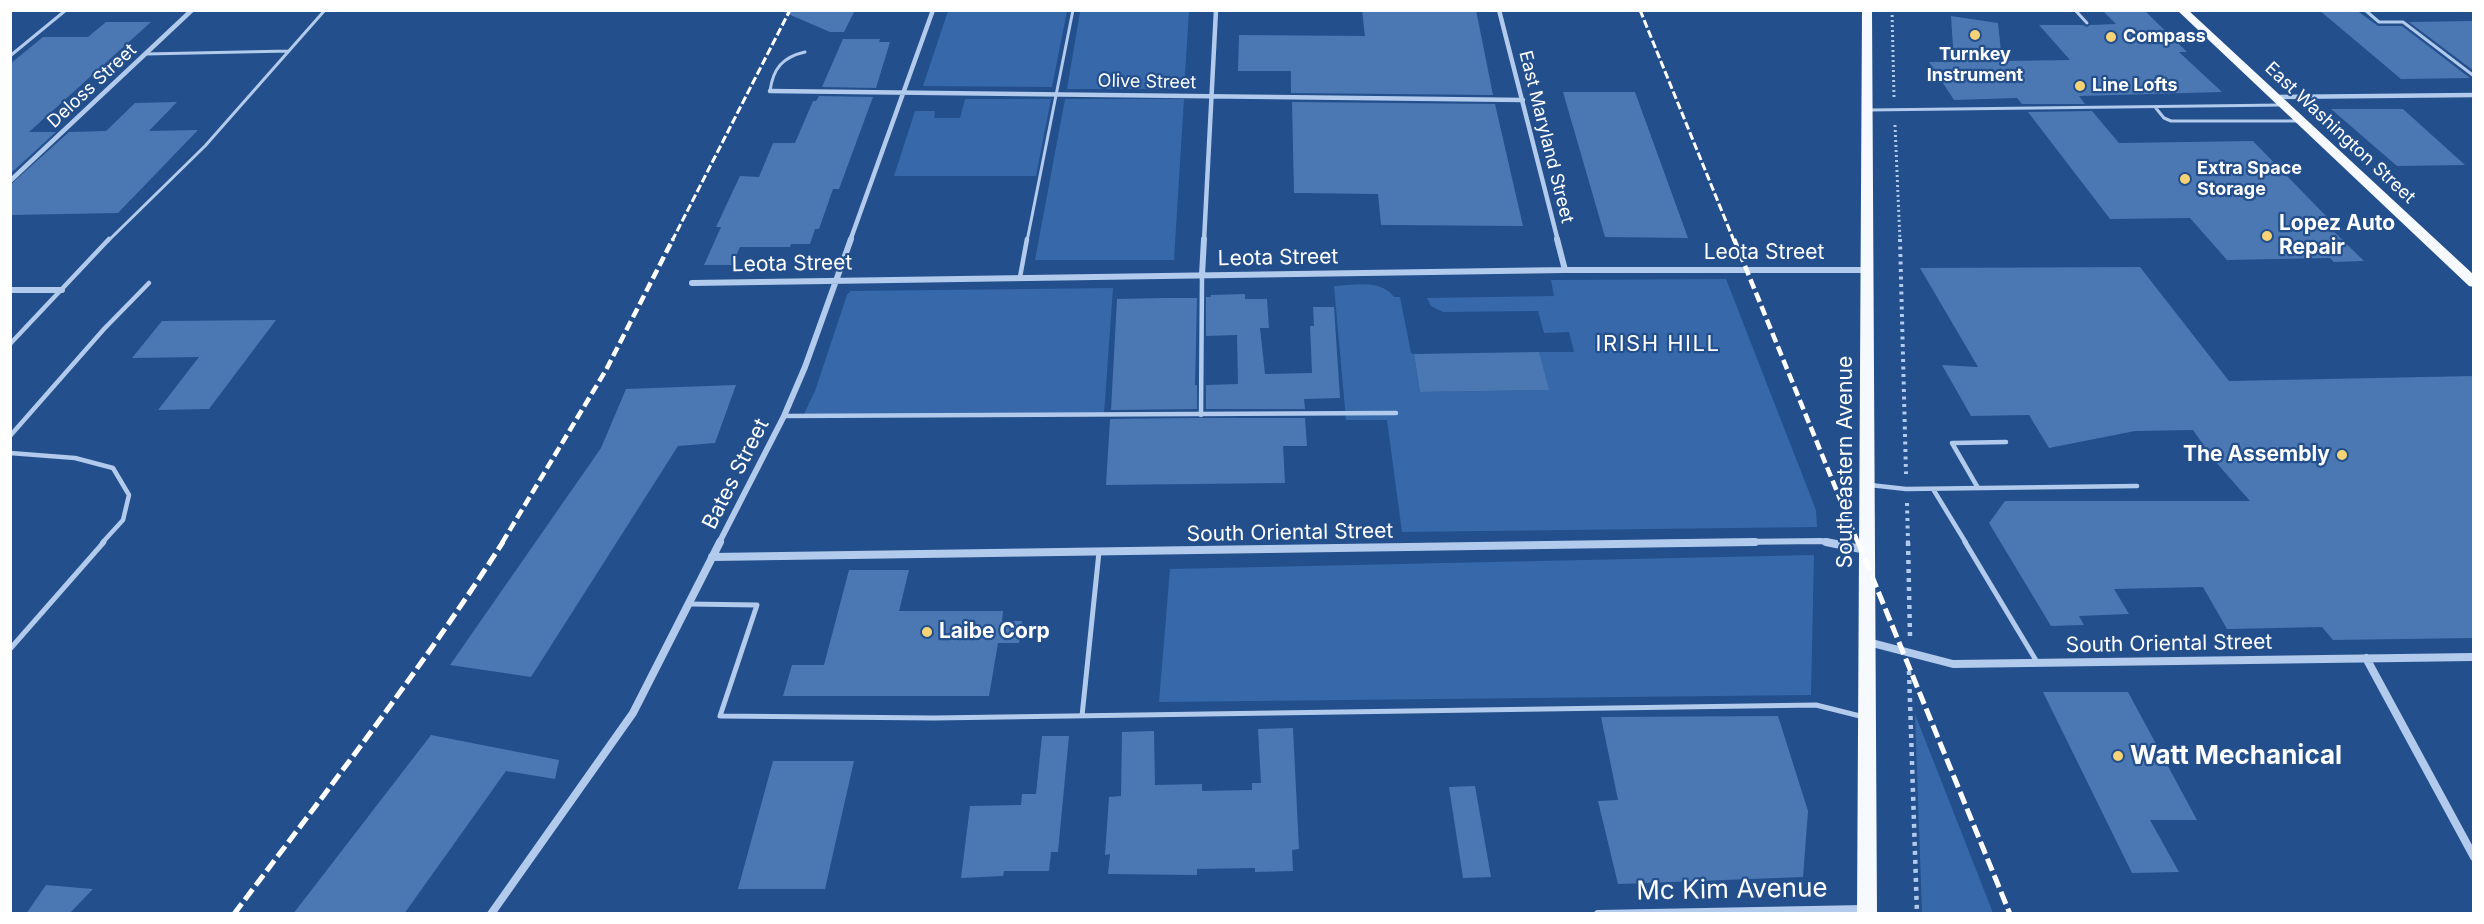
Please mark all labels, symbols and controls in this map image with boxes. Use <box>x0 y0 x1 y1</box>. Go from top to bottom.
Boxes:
place label: Compass <box>2123 26 2206 48</box>
marker: Turnkey Instrument <box>1968 28 1982 42</box>
marker: Compass <box>2104 30 2118 44</box>
street label: Deloss Street <box>43 39 141 133</box>
place label: Turnkey Instrument <box>1927 44 2023 86</box>
street label: East Maryland Street <box>1514 49 1578 225</box>
street label: East Washington Street <box>2260 58 2420 208</box>
street label: Olive Street <box>1098 70 1196 94</box>
place label: Line Lofts <box>2092 75 2177 97</box>
marker: Line Lofts <box>2073 79 2087 93</box>
place label: Extra Space Storage <box>2197 158 2302 201</box>
marker: Extra Space Storage <box>2178 172 2192 186</box>
place label: Lopez Auto Repair <box>2279 211 2395 261</box>
marker: Lopez Auto Repair <box>2260 229 2274 243</box>
street label: Leota Street <box>1704 240 1824 266</box>
street label: Leota Street <box>1217 244 1339 272</box>
street label: Leota Street <box>731 250 853 278</box>
district label: IRISH HILL <box>1596 331 1720 357</box>
street label: Southeastern Avenue <box>1833 356 1859 568</box>
street label: Bates Street <box>697 415 775 533</box>
place label: The Assembly <box>2183 442 2330 468</box>
marker: The Assembly <box>2335 448 2349 462</box>
street label: South Oriental Street <box>1186 519 1394 547</box>
place label: Laibe Corp <box>939 619 1050 645</box>
marker: Laibe Corp <box>920 625 934 639</box>
street label: South Oriental Street <box>2065 630 2273 658</box>
place label: Watt Mechanical <box>2130 740 2342 772</box>
marker: Watt Mechanical <box>2111 749 2125 763</box>
street label: Mc Kim Avenue <box>1636 873 1828 907</box>

